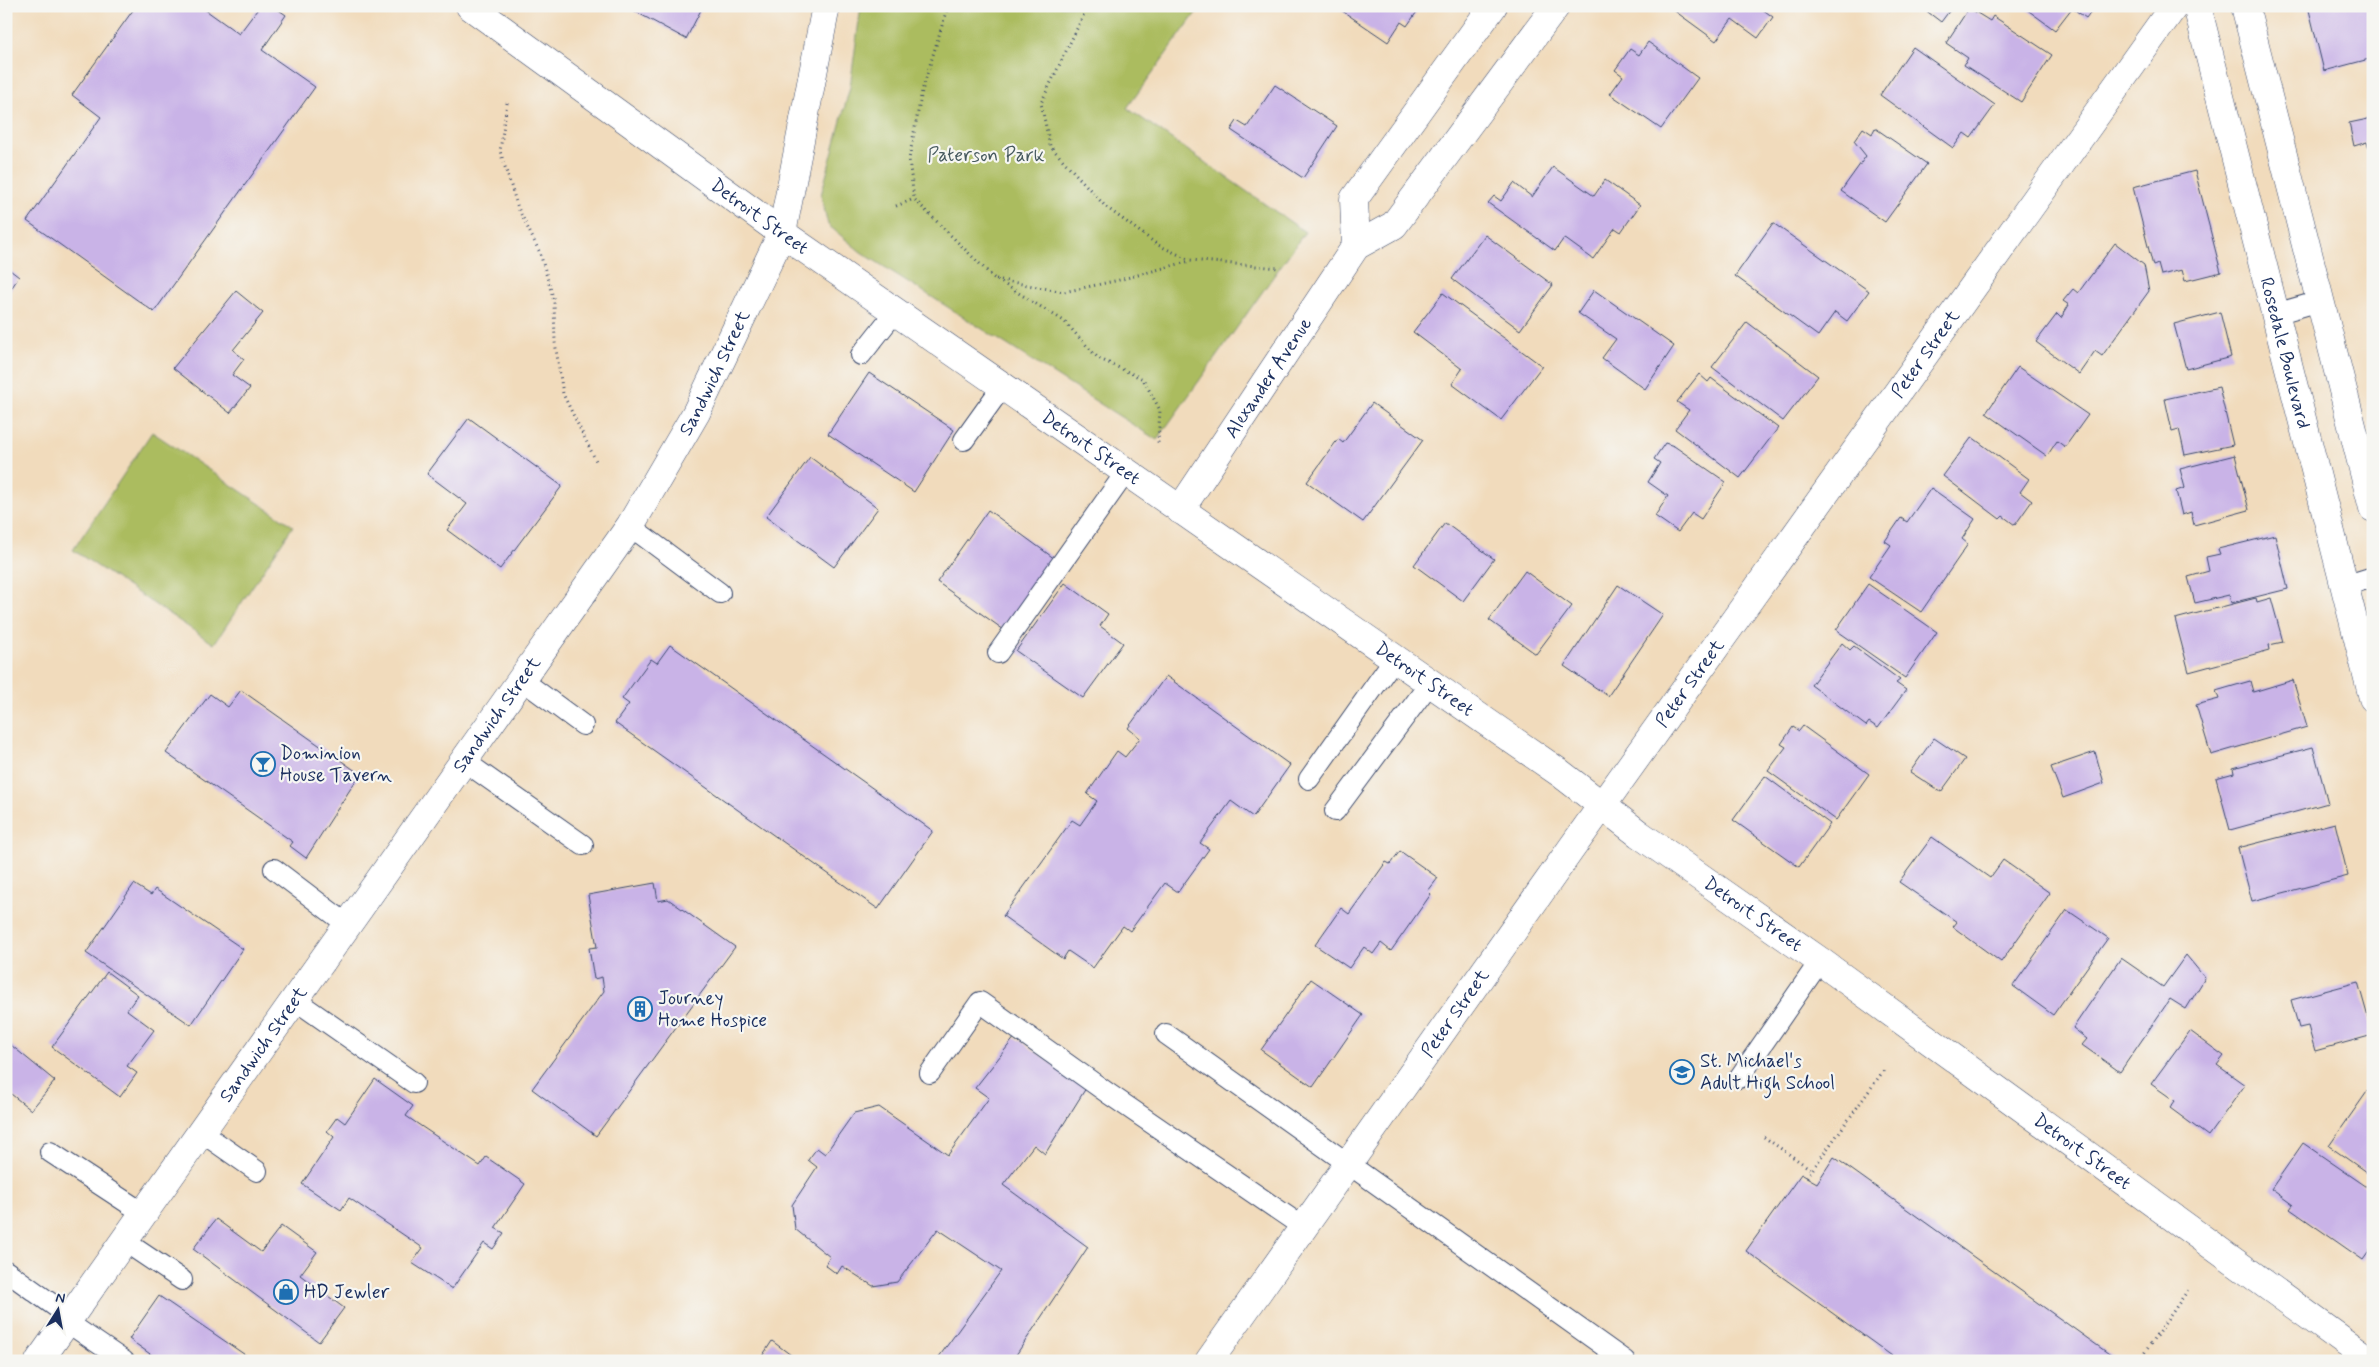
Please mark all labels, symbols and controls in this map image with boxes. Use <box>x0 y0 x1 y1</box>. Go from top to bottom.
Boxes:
park label: Paterson Park <box>928 143 1045 168</box>
street label: Detroit Street <box>706 173 814 260</box>
street label: Rosedale Boulevard <box>2254 275 2316 431</box>
street label: Peter Street <box>1885 305 1965 403</box>
street label: Sandwich Street <box>673 306 756 440</box>
street label: Alexander Avenue <box>1219 312 1318 443</box>
street label: Detroit Street <box>1037 404 1145 491</box>
street label: Peter Street <box>1650 634 1730 732</box>
street label: Detroit Street <box>1370 636 1479 722</box>
street label: Sandwich Street <box>447 652 546 778</box>
place label: Dominion House Tavern <box>280 741 392 788</box>
bar icon: Dominion House Tavern <box>250 751 276 777</box>
street label: Detroit Street <box>1699 871 1807 957</box>
street label: Peter Street <box>1415 964 1495 1062</box>
street label: Sandwich Street <box>213 981 313 1107</box>
place label: Journey Home Hospice <box>658 986 767 1033</box>
building icon: Journey Home Hospice <box>627 996 653 1022</box>
place label: St. Michael's Adult High School <box>1700 1049 1835 1099</box>
school or university icon: St. Michael's Adult High School <box>1669 1059 1695 1085</box>
street label: Detroit Street <box>2028 1108 2136 1195</box>
shop icon: HD Jewler <box>273 1279 299 1305</box>
place label: HD Jewler <box>304 1280 390 1305</box>
north arrow <box>32 1284 82 1334</box>
text: N <box>54 1288 67 1308</box>

